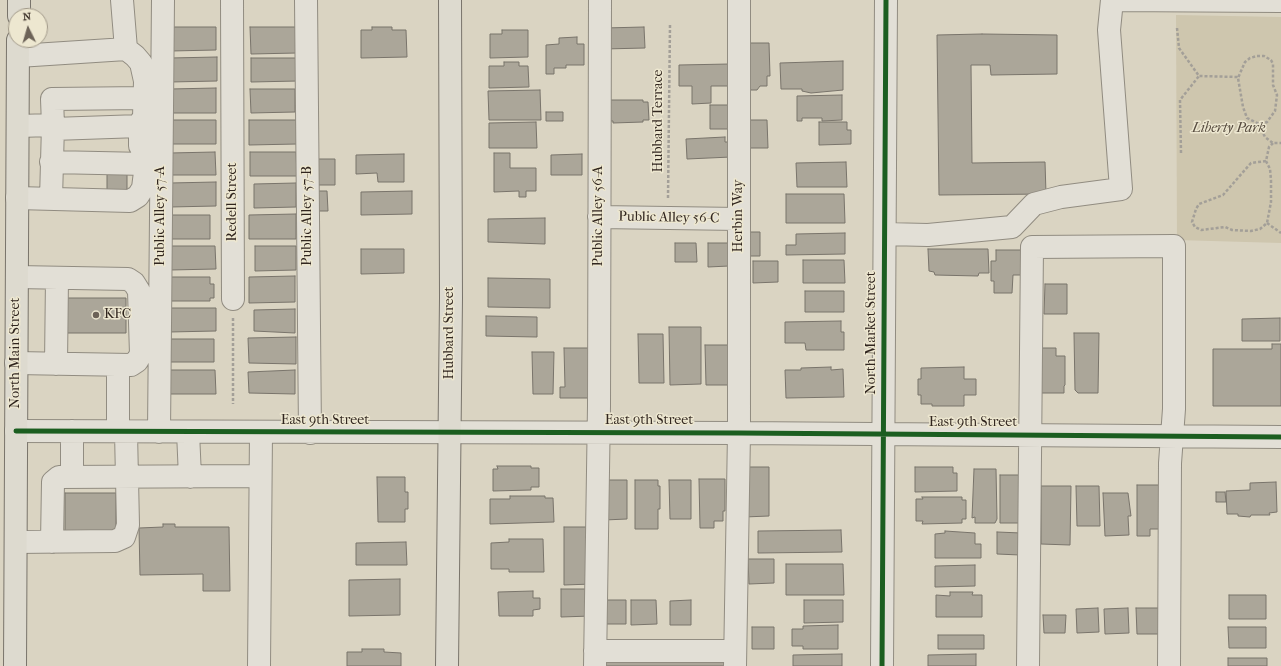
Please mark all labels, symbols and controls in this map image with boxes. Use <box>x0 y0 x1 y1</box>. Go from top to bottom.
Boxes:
north arrow <box>8 8 48 48</box>
text: N <box>22 10 32 23</box>
street label: Hubbard Terrace <box>651 70 667 172</box>
park label: Liberty Park <box>1192 121 1266 137</box>
street label: Redell Street <box>225 162 241 242</box>
street label: Public Alley 57-A <box>153 166 169 266</box>
street label: Public Alley 57-B <box>300 166 316 266</box>
street label: Public Alley 56-A <box>591 166 607 266</box>
street label: Herbin Way <box>731 180 747 252</box>
street label: Public Alley 56-C <box>618 209 720 227</box>
street label: North Market Street <box>864 271 880 395</box>
street label: Hubbard Street <box>442 286 458 380</box>
street label: North Main Street <box>8 298 24 408</box>
place label: KFC <box>104 307 131 323</box>
marker: KFC <box>91 310 101 320</box>
street label: East 9th Street <box>281 413 369 429</box>
street label: East 9th Street <box>605 413 693 429</box>
street label: East 9th Street <box>929 415 1017 431</box>

